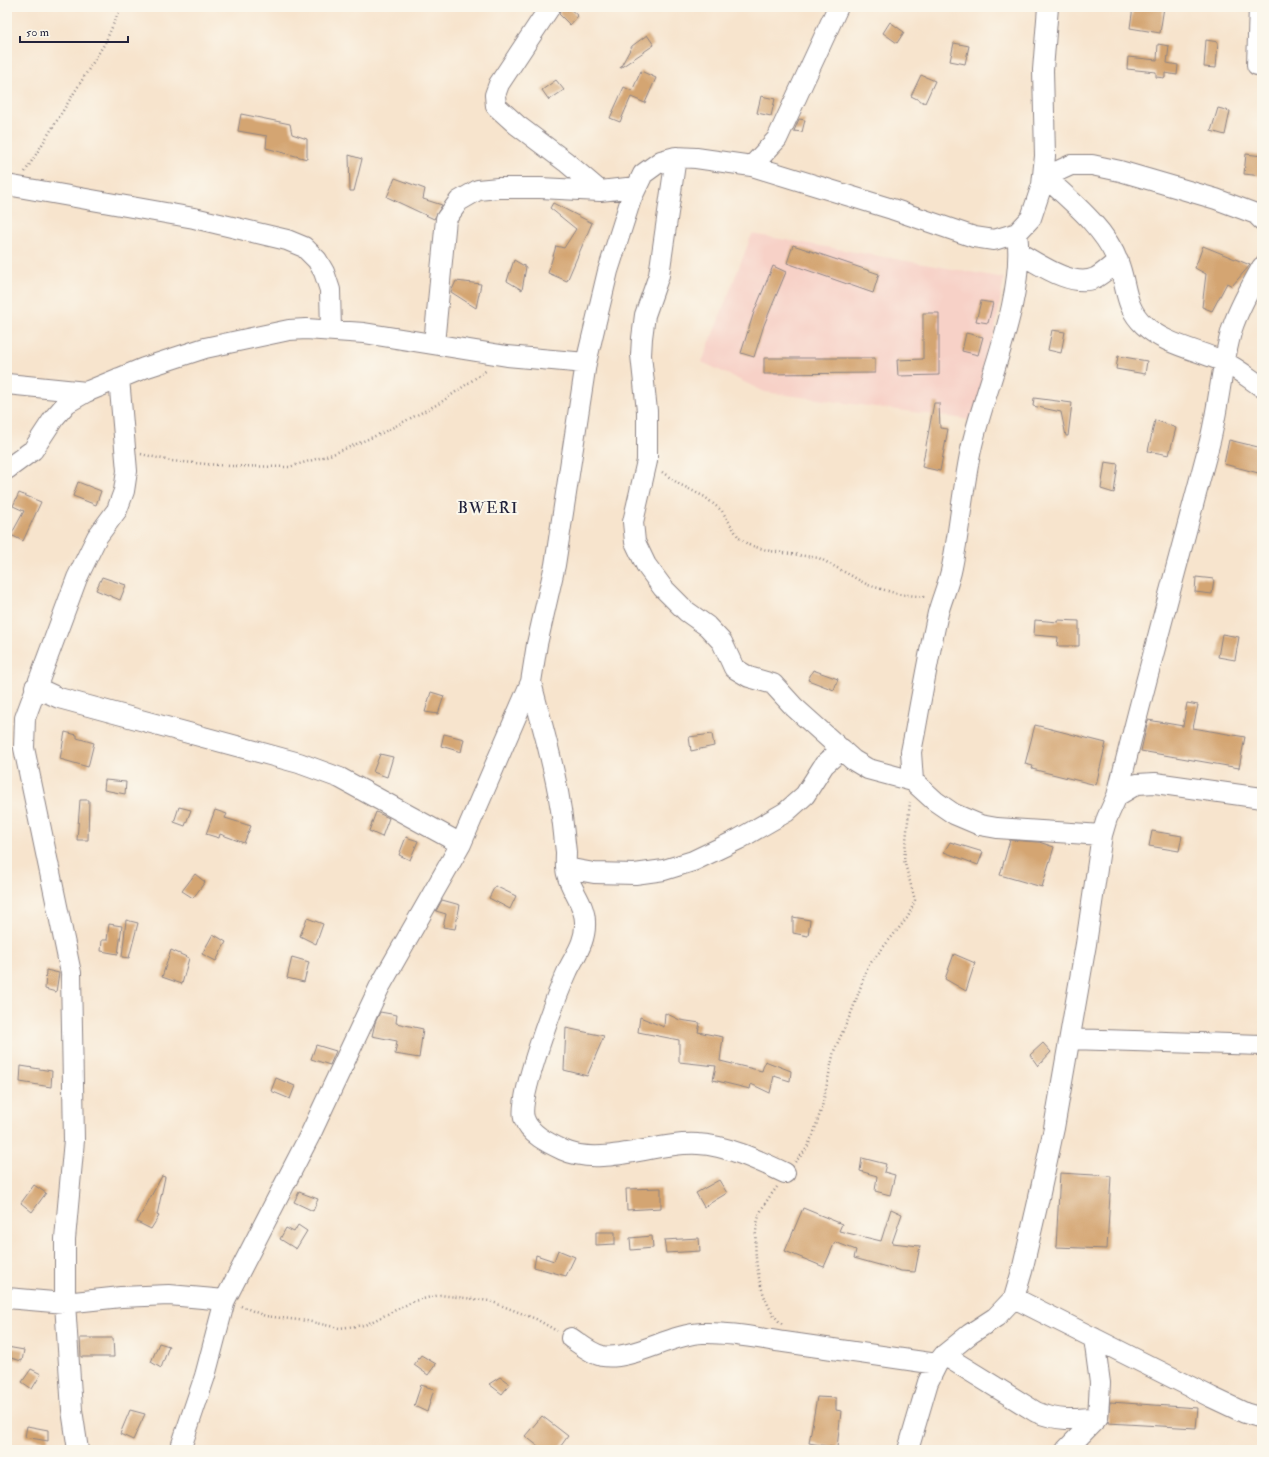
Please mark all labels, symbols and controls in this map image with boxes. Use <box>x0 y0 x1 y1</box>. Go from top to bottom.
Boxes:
scale bar <box>20 18 128 44</box>
text: 50 m <box>26 25 50 40</box>
district label: BWERI <box>458 498 518 518</box>

